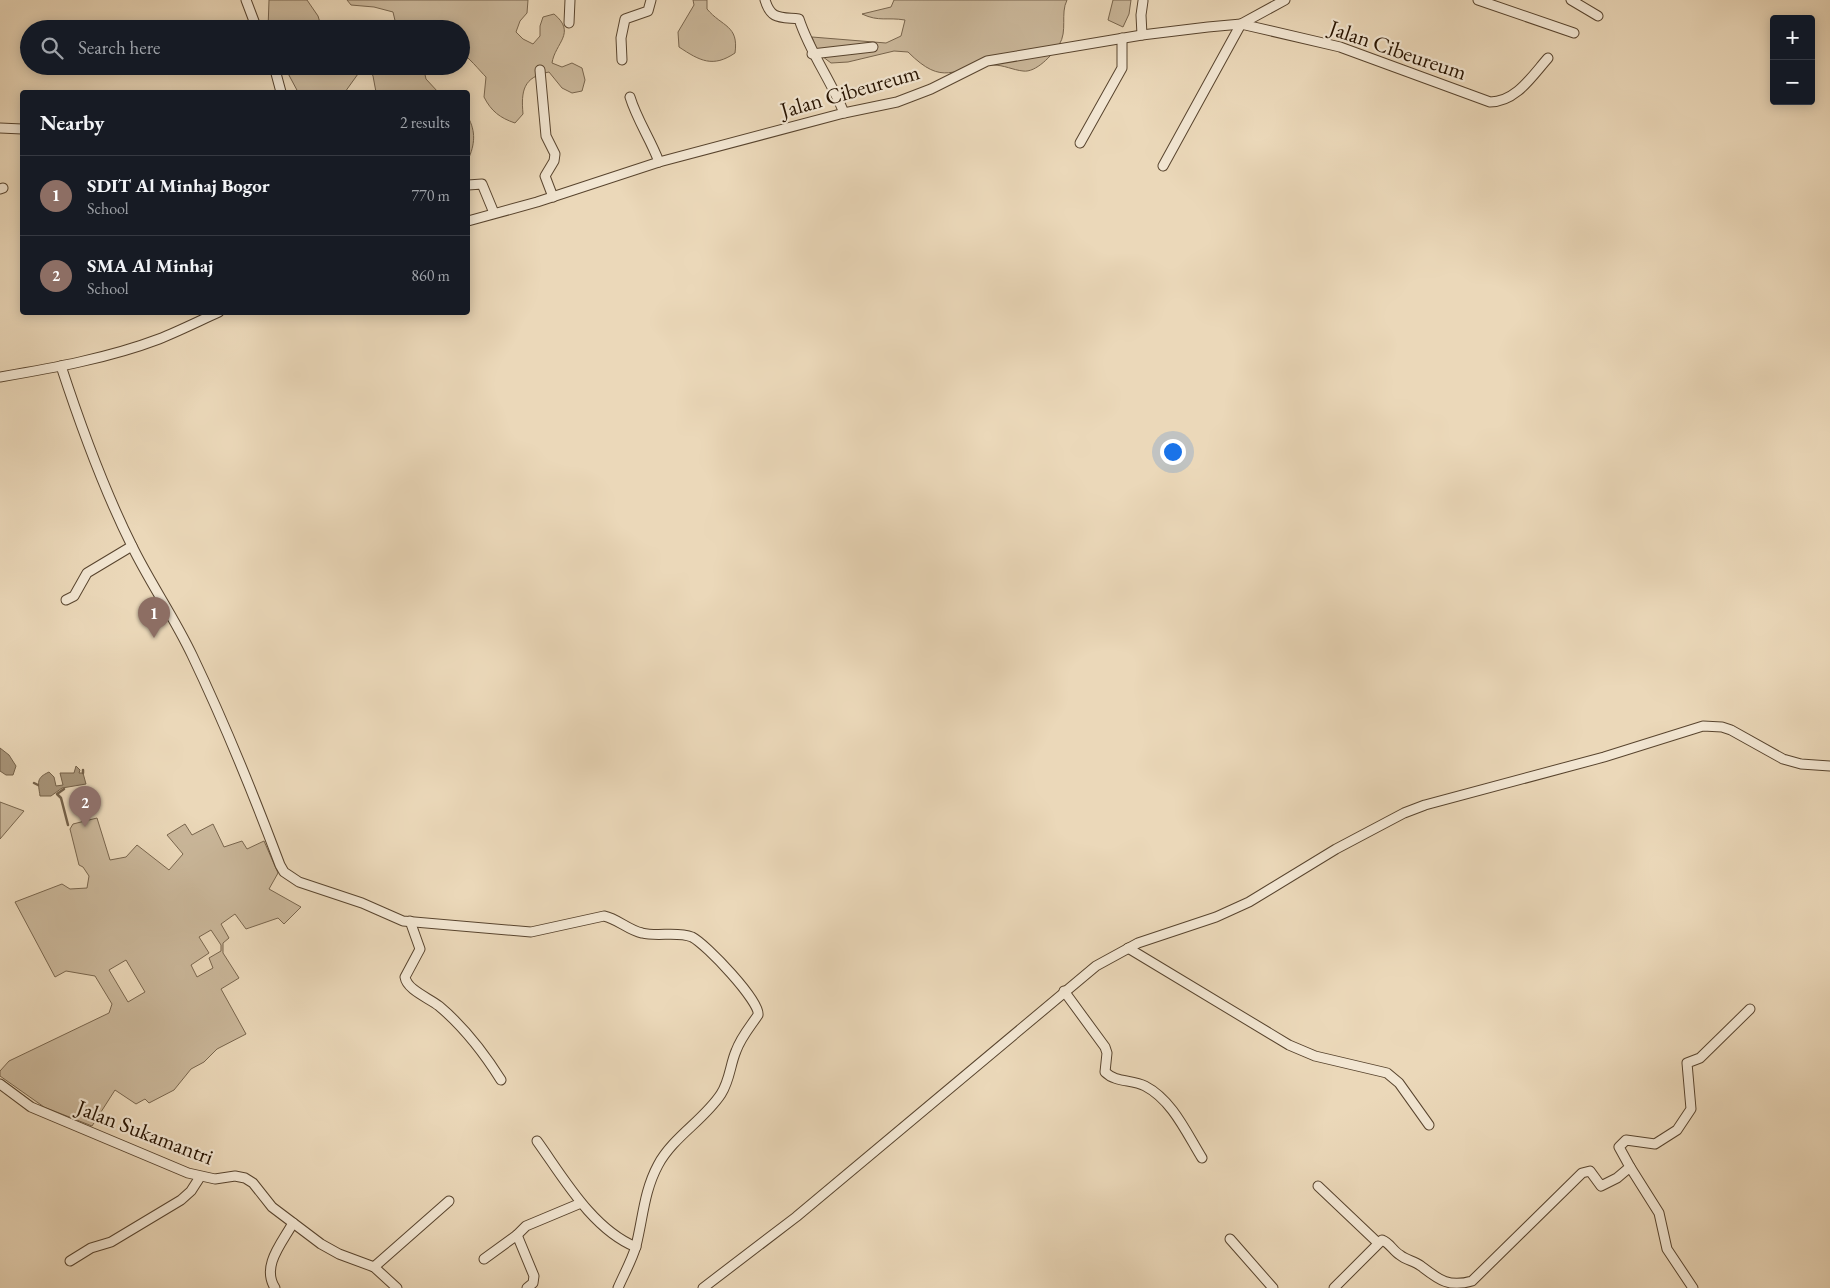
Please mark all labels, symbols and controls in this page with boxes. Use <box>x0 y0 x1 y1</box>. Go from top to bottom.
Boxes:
street label: Jalan Cibeureum <box>1324 12 1471 87</box>
map controls <box>1770 15 1815 105</box>
button: + <box>1770 15 1815 60</box>
search box <box>20 20 470 75</box>
icon: search <box>38 34 66 62</box>
text: Search here <box>78 35 160 60</box>
street label: Jalan Cibeureum <box>775 57 923 125</box>
button: − <box>1770 60 1815 105</box>
text: Nearby <box>40 109 104 136</box>
text: 2 results <box>400 112 450 133</box>
text: SDIT Al Minhaj Bogor <box>87 173 270 198</box>
text: 1 <box>52 185 60 206</box>
text: 770 m <box>411 185 450 206</box>
text: School <box>87 198 129 219</box>
text: SMA Al Minhaj <box>87 253 213 278</box>
text: 2 <box>52 265 60 286</box>
text: 860 m <box>411 265 450 286</box>
text: School <box>87 278 129 299</box>
your location <box>1160 439 1186 465</box>
pin: 1 <box>138 597 170 638</box>
pin: 2 <box>69 786 101 827</box>
street label: Jalan Sukamantri <box>71 1092 218 1171</box>

